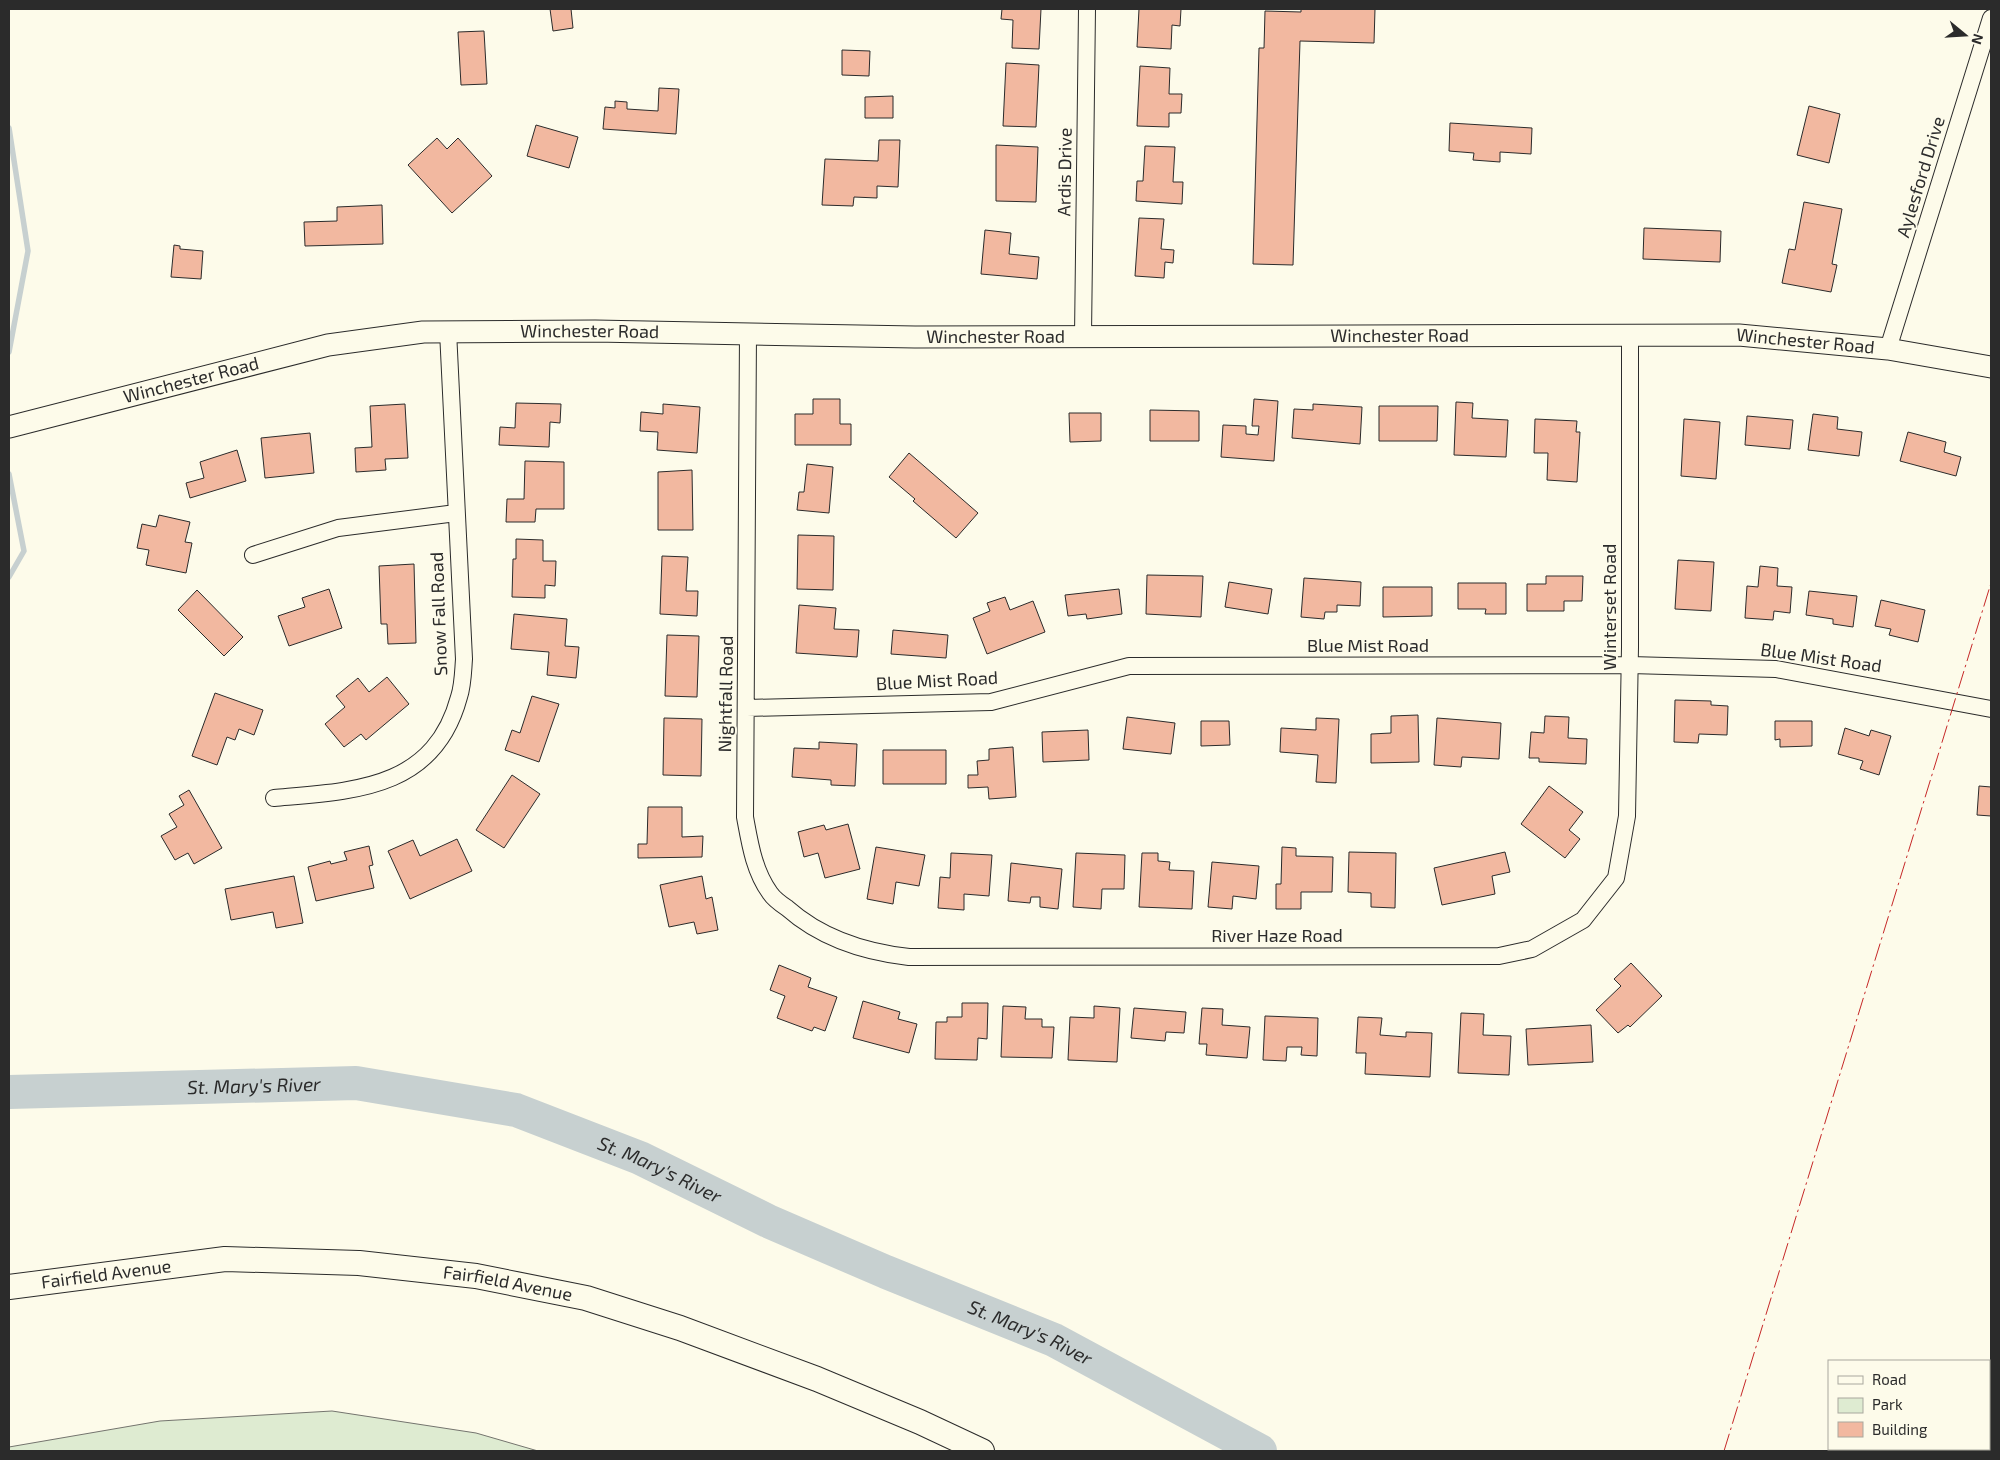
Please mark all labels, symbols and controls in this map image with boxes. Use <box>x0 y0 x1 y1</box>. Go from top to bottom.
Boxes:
north arrow <box>1940 10 1990 60</box>
text: N <box>1968 32 1987 47</box>
street label: Aylesford Drive <box>1891 113 1949 240</box>
street label: Ardis Drive <box>1052 127 1076 217</box>
street label: Winchester Road <box>520 319 659 342</box>
street label: Winchester Road <box>1735 323 1876 358</box>
street label: Winchester Road <box>1330 324 1469 346</box>
street label: Winchester Road <box>926 325 1065 347</box>
street label: Winchester Road <box>121 351 261 407</box>
street label: Winterset Road <box>1598 544 1620 670</box>
street label: Snow Fall Road <box>425 552 451 676</box>
street label: Blue Mist Road <box>1307 634 1429 656</box>
street label: Nightfall Road <box>713 635 737 753</box>
street label: Blue Mist Road <box>1759 638 1883 676</box>
street label: Blue Mist Road <box>875 666 999 694</box>
street label: River Haze Road <box>1211 924 1343 946</box>
water label: St. Mary's River <box>187 1072 321 1098</box>
water label: St. Mary's River <box>595 1131 726 1208</box>
street label: Fairfield Avenue <box>40 1254 172 1293</box>
street label: Fairfield Avenue <box>442 1260 574 1305</box>
water label: St. Mary's River <box>965 1294 1097 1370</box>
legend <box>1828 1360 1990 1450</box>
text: Road <box>1872 1370 1907 1388</box>
text: Park <box>1872 1395 1903 1413</box>
text: Building <box>1872 1420 1928 1438</box>

